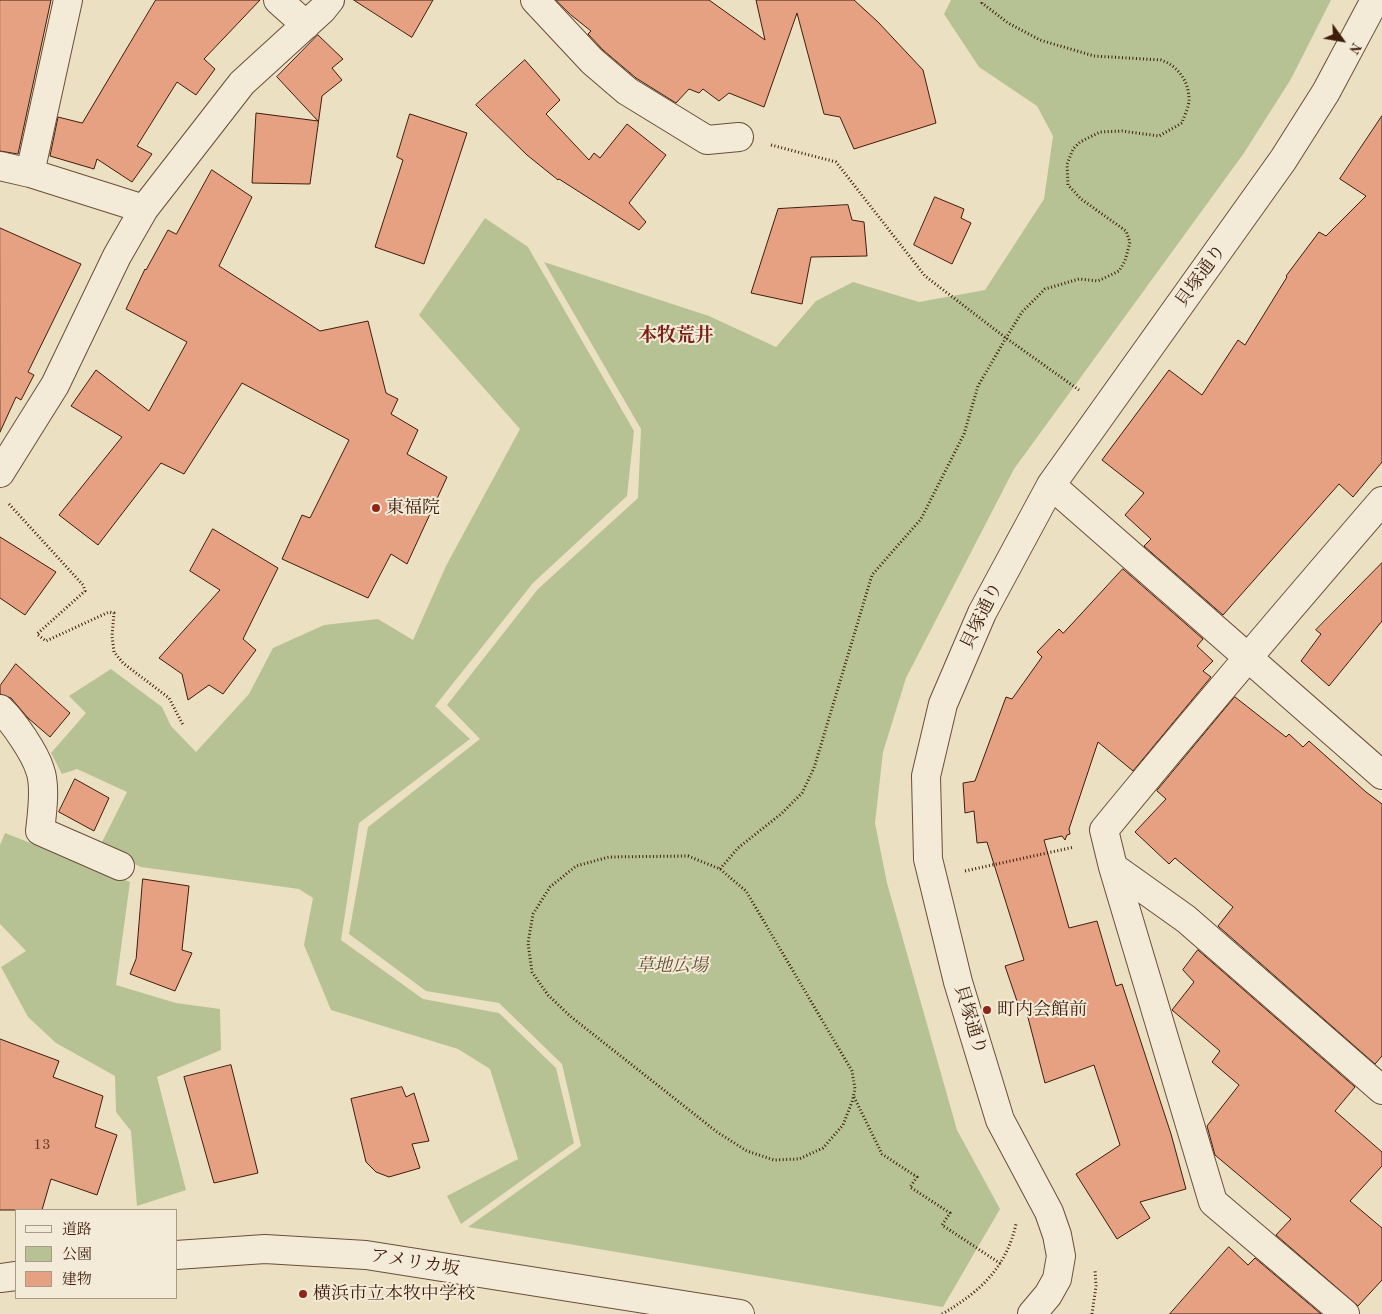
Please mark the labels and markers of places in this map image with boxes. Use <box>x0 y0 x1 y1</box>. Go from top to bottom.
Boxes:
place label: 東福院 <box>386 497 440 519</box>
marker: 東福院 <box>370 502 382 514</box>
place label: 町内会館前 <box>997 999 1087 1021</box>
marker: 町内会館前 <box>981 1004 993 1016</box>
place label: 横浜市立本牧中学校 <box>313 1283 475 1305</box>
marker: 横浜市立本牧中学校 <box>297 1288 309 1300</box>

